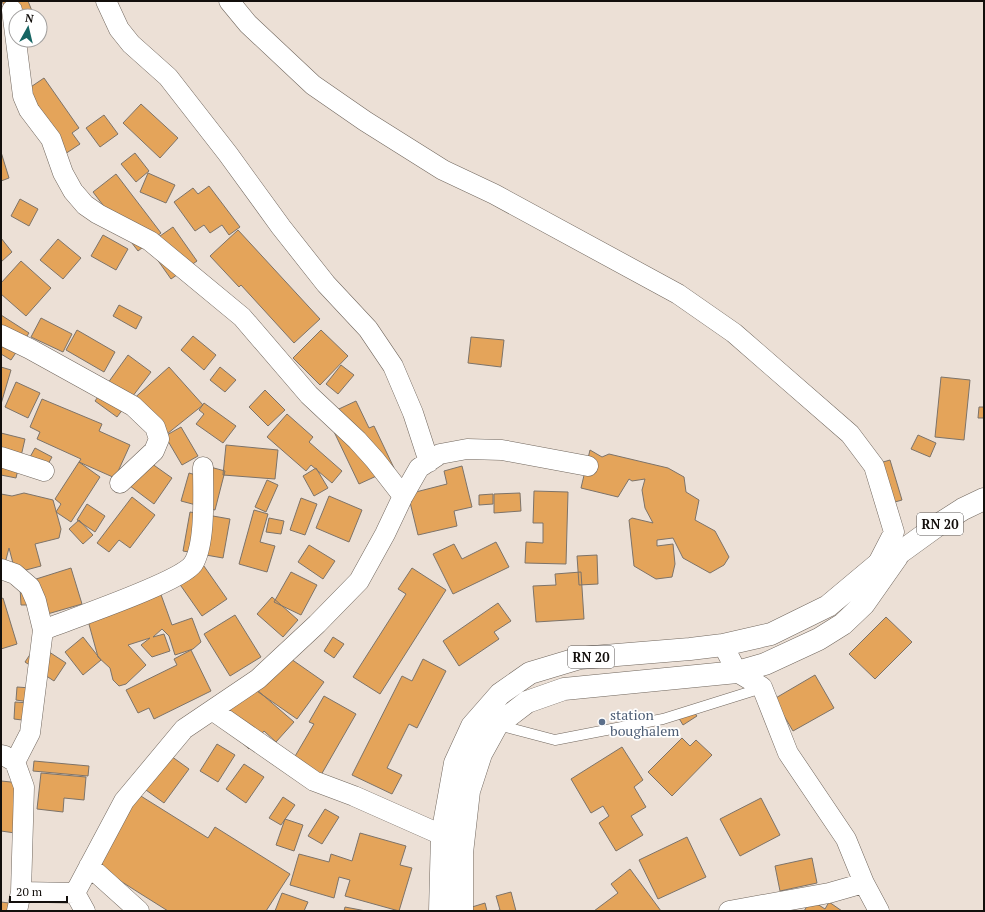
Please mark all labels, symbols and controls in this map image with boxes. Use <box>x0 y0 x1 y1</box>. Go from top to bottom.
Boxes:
north arrow <box>8 8 48 48</box>
text: N <box>24 11 35 26</box>
road number: RN 20 <box>917 513 963 535</box>
road number: RN 20 <box>568 646 614 668</box>
place label: station boughalem <box>610 705 679 740</box>
marker: station boughalem <box>597 717 607 727</box>
scale bar <box>10 878 67 904</box>
text: 20 m <box>16 884 43 899</box>

